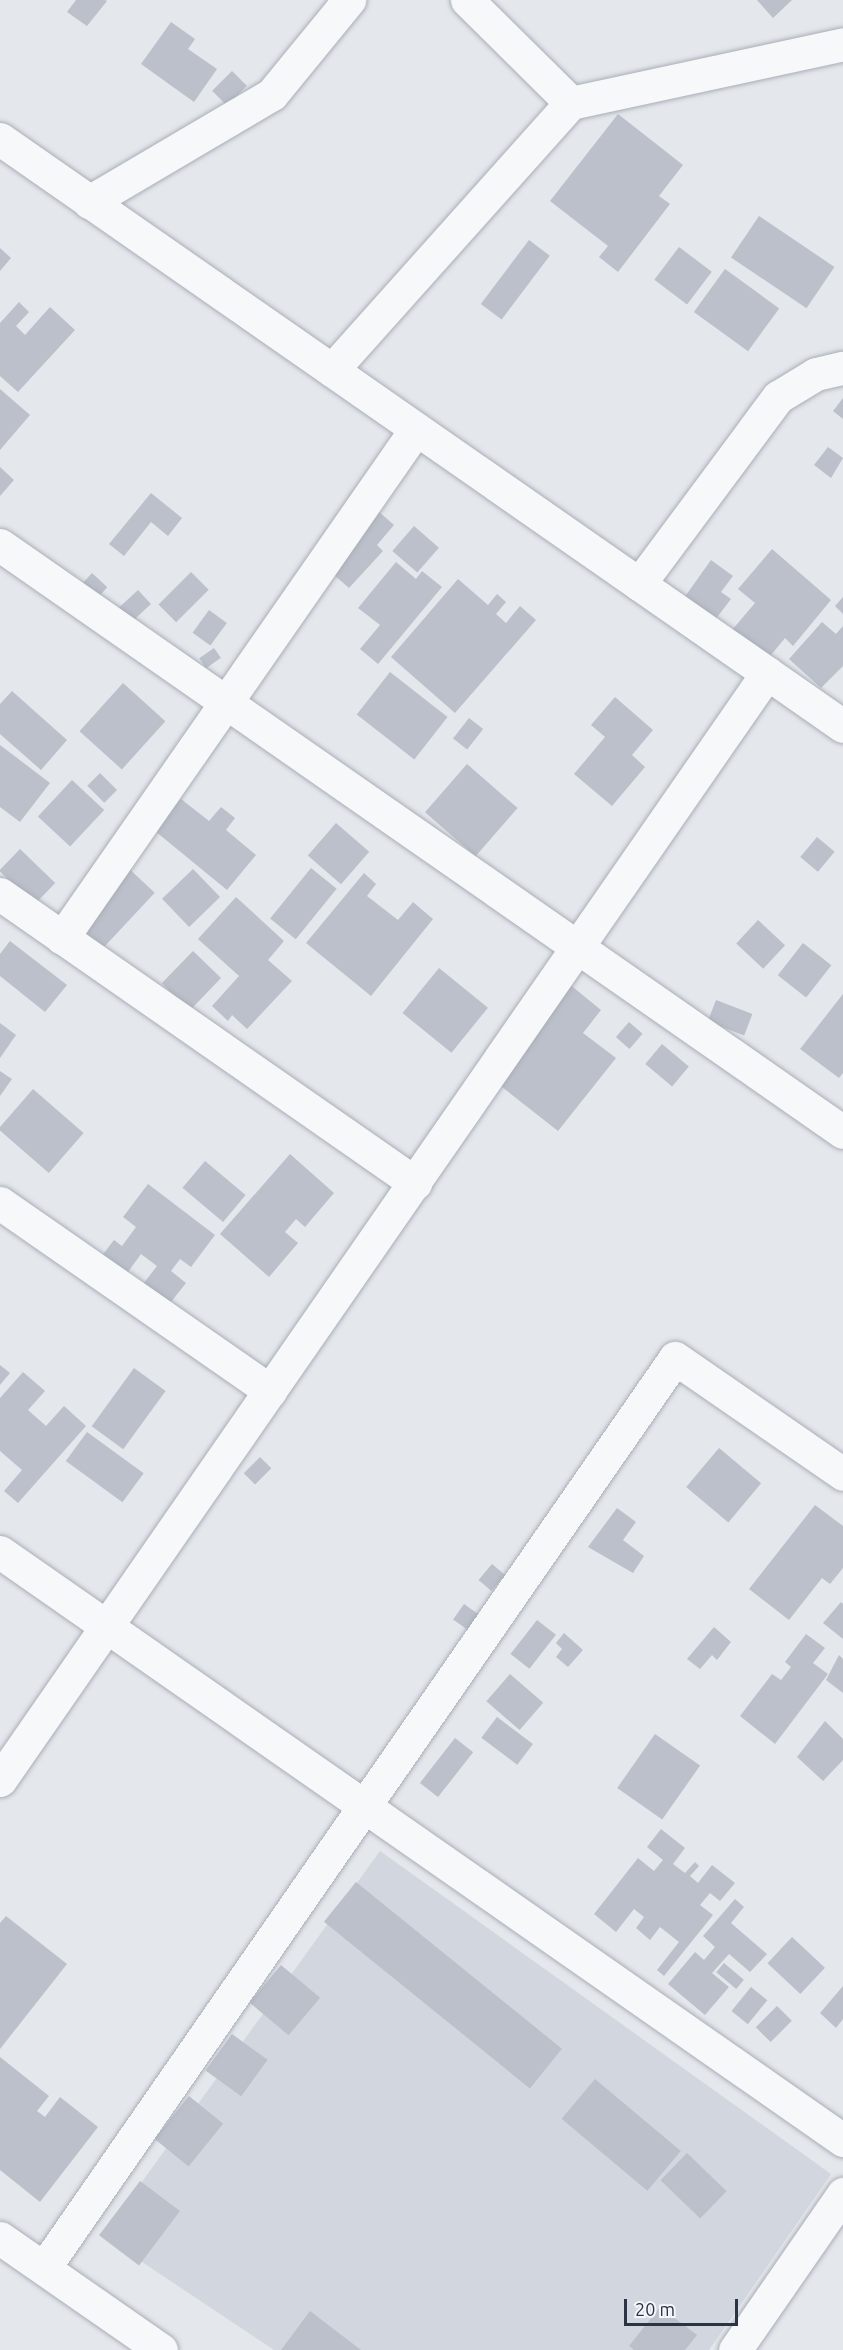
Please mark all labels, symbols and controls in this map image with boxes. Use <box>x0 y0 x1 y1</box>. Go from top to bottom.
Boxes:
scale bar <box>627 2287 741 2325</box>
text: 20 m <box>635 2299 675 2319</box>

